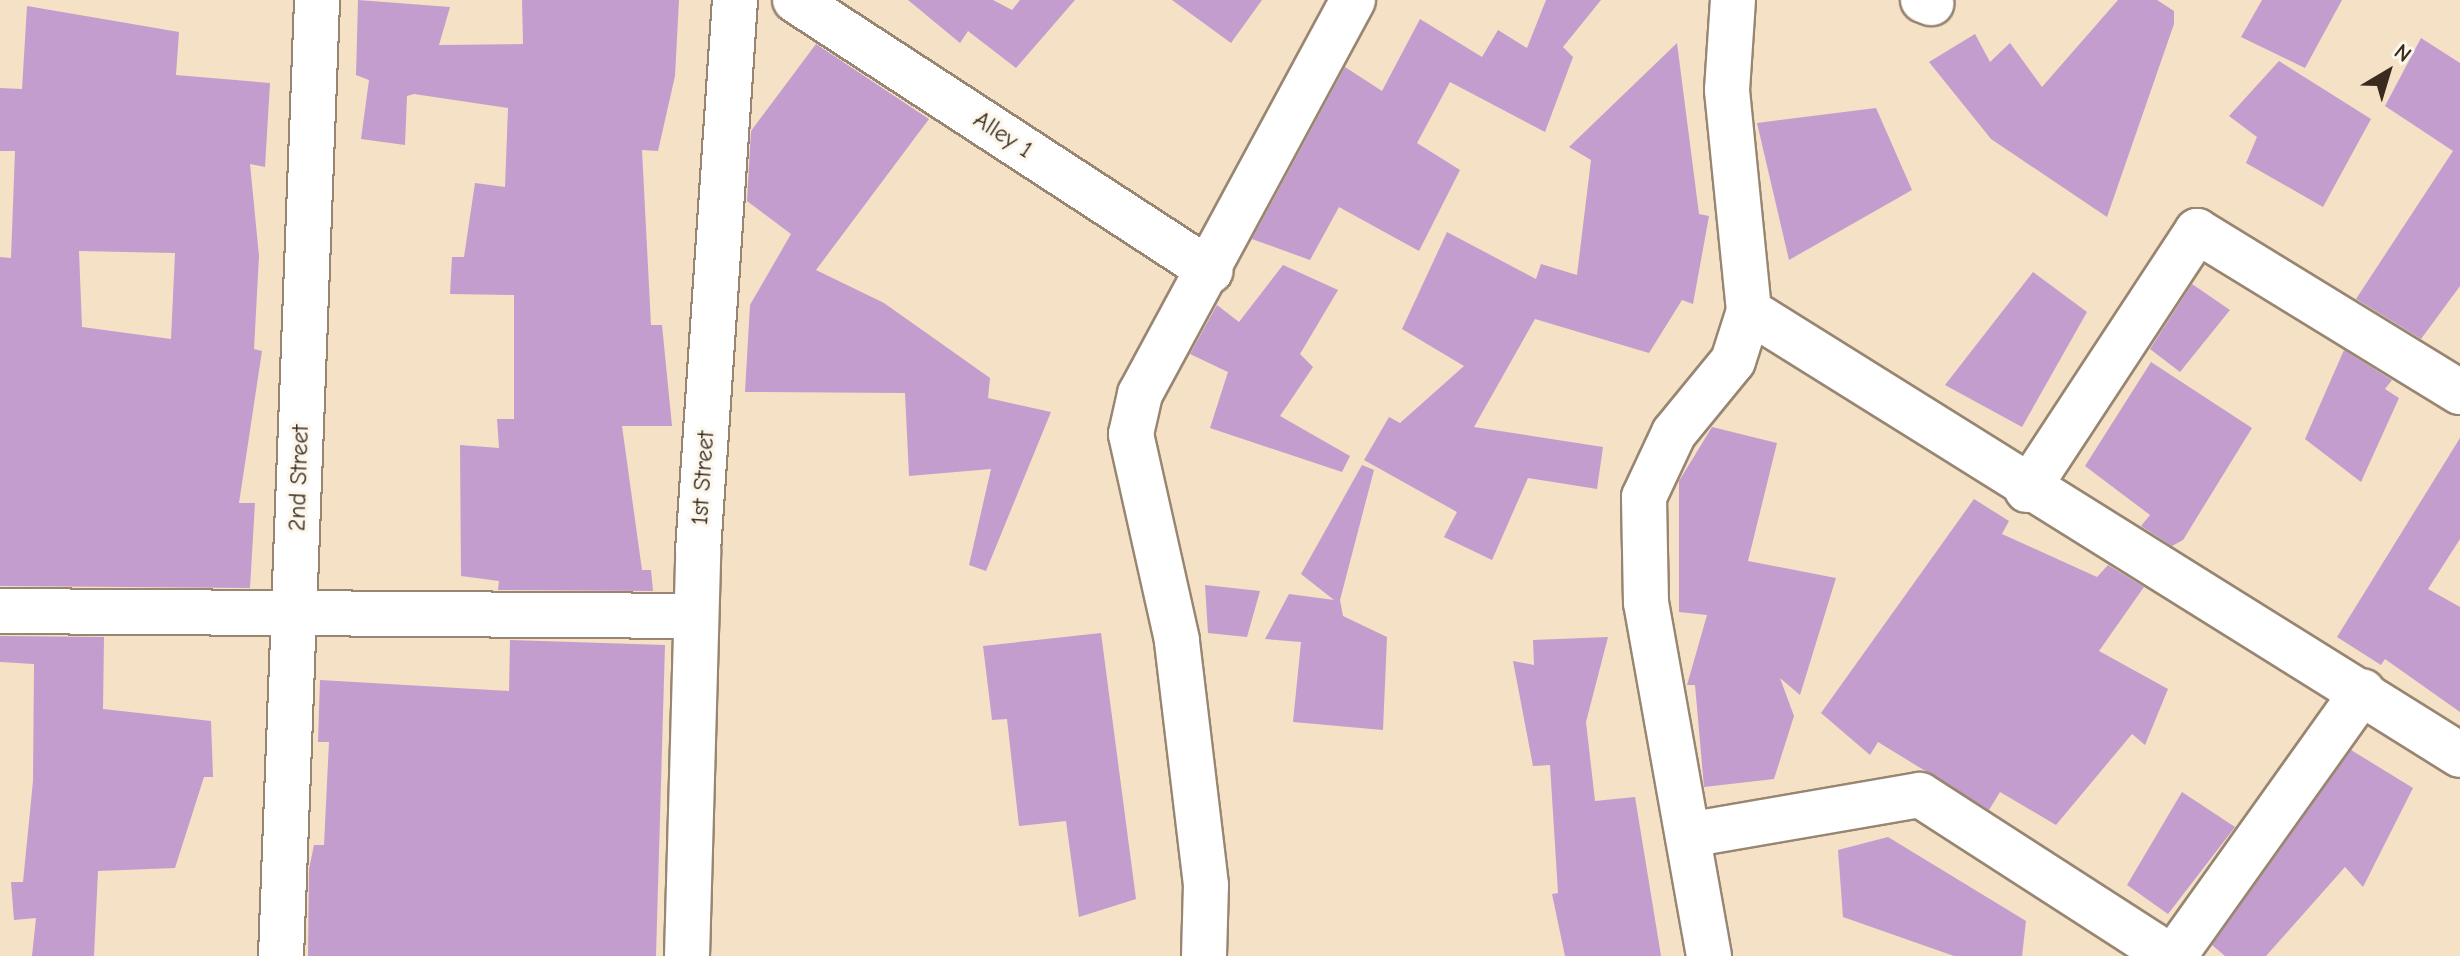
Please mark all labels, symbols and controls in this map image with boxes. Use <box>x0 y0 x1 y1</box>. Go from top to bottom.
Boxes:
north arrow <box>2348 32 2428 112</box>
text: N <box>2389 38 2416 68</box>
street label: Alley 1 <box>968 105 1038 165</box>
street label: 2nd Street <box>283 424 315 532</box>
street label: 1st Street <box>685 430 721 526</box>

